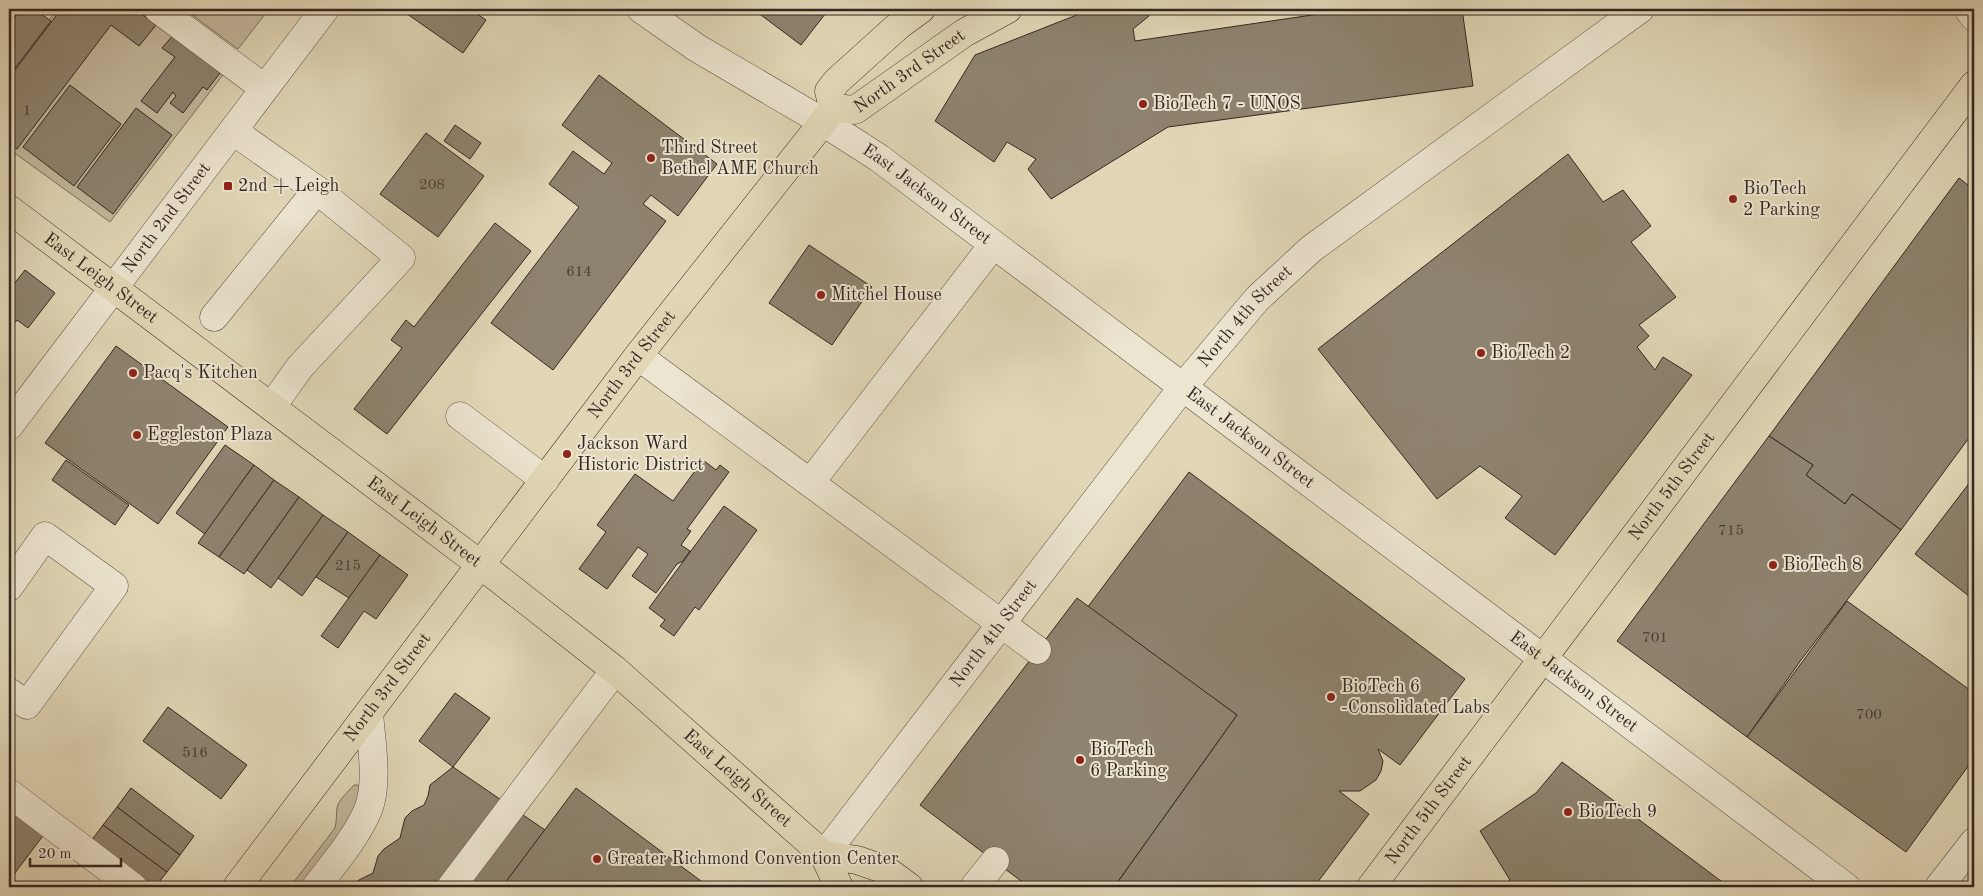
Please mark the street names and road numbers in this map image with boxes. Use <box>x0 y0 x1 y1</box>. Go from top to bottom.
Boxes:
street label: North 3rd Street <box>851 26 969 117</box>
street label: East Jackson Street <box>859 141 995 248</box>
street label: North 2nd Street <box>119 159 214 277</box>
street label: East Leigh Street <box>40 230 161 327</box>
street label: North 4th Street <box>1195 262 1296 371</box>
street label: North 3rd Street <box>585 307 679 422</box>
street label: East Jackson Street <box>1183 384 1318 492</box>
street label: North 5th Street <box>1626 429 1719 544</box>
street label: East Leigh Street <box>364 473 485 571</box>
street label: North 4th Street <box>947 576 1041 691</box>
street label: East Jackson Street <box>1506 628 1641 736</box>
street label: North 3rd Street <box>341 630 434 745</box>
street label: East Leigh Street <box>680 726 795 831</box>
street label: North 5th Street <box>1382 753 1475 868</box>

